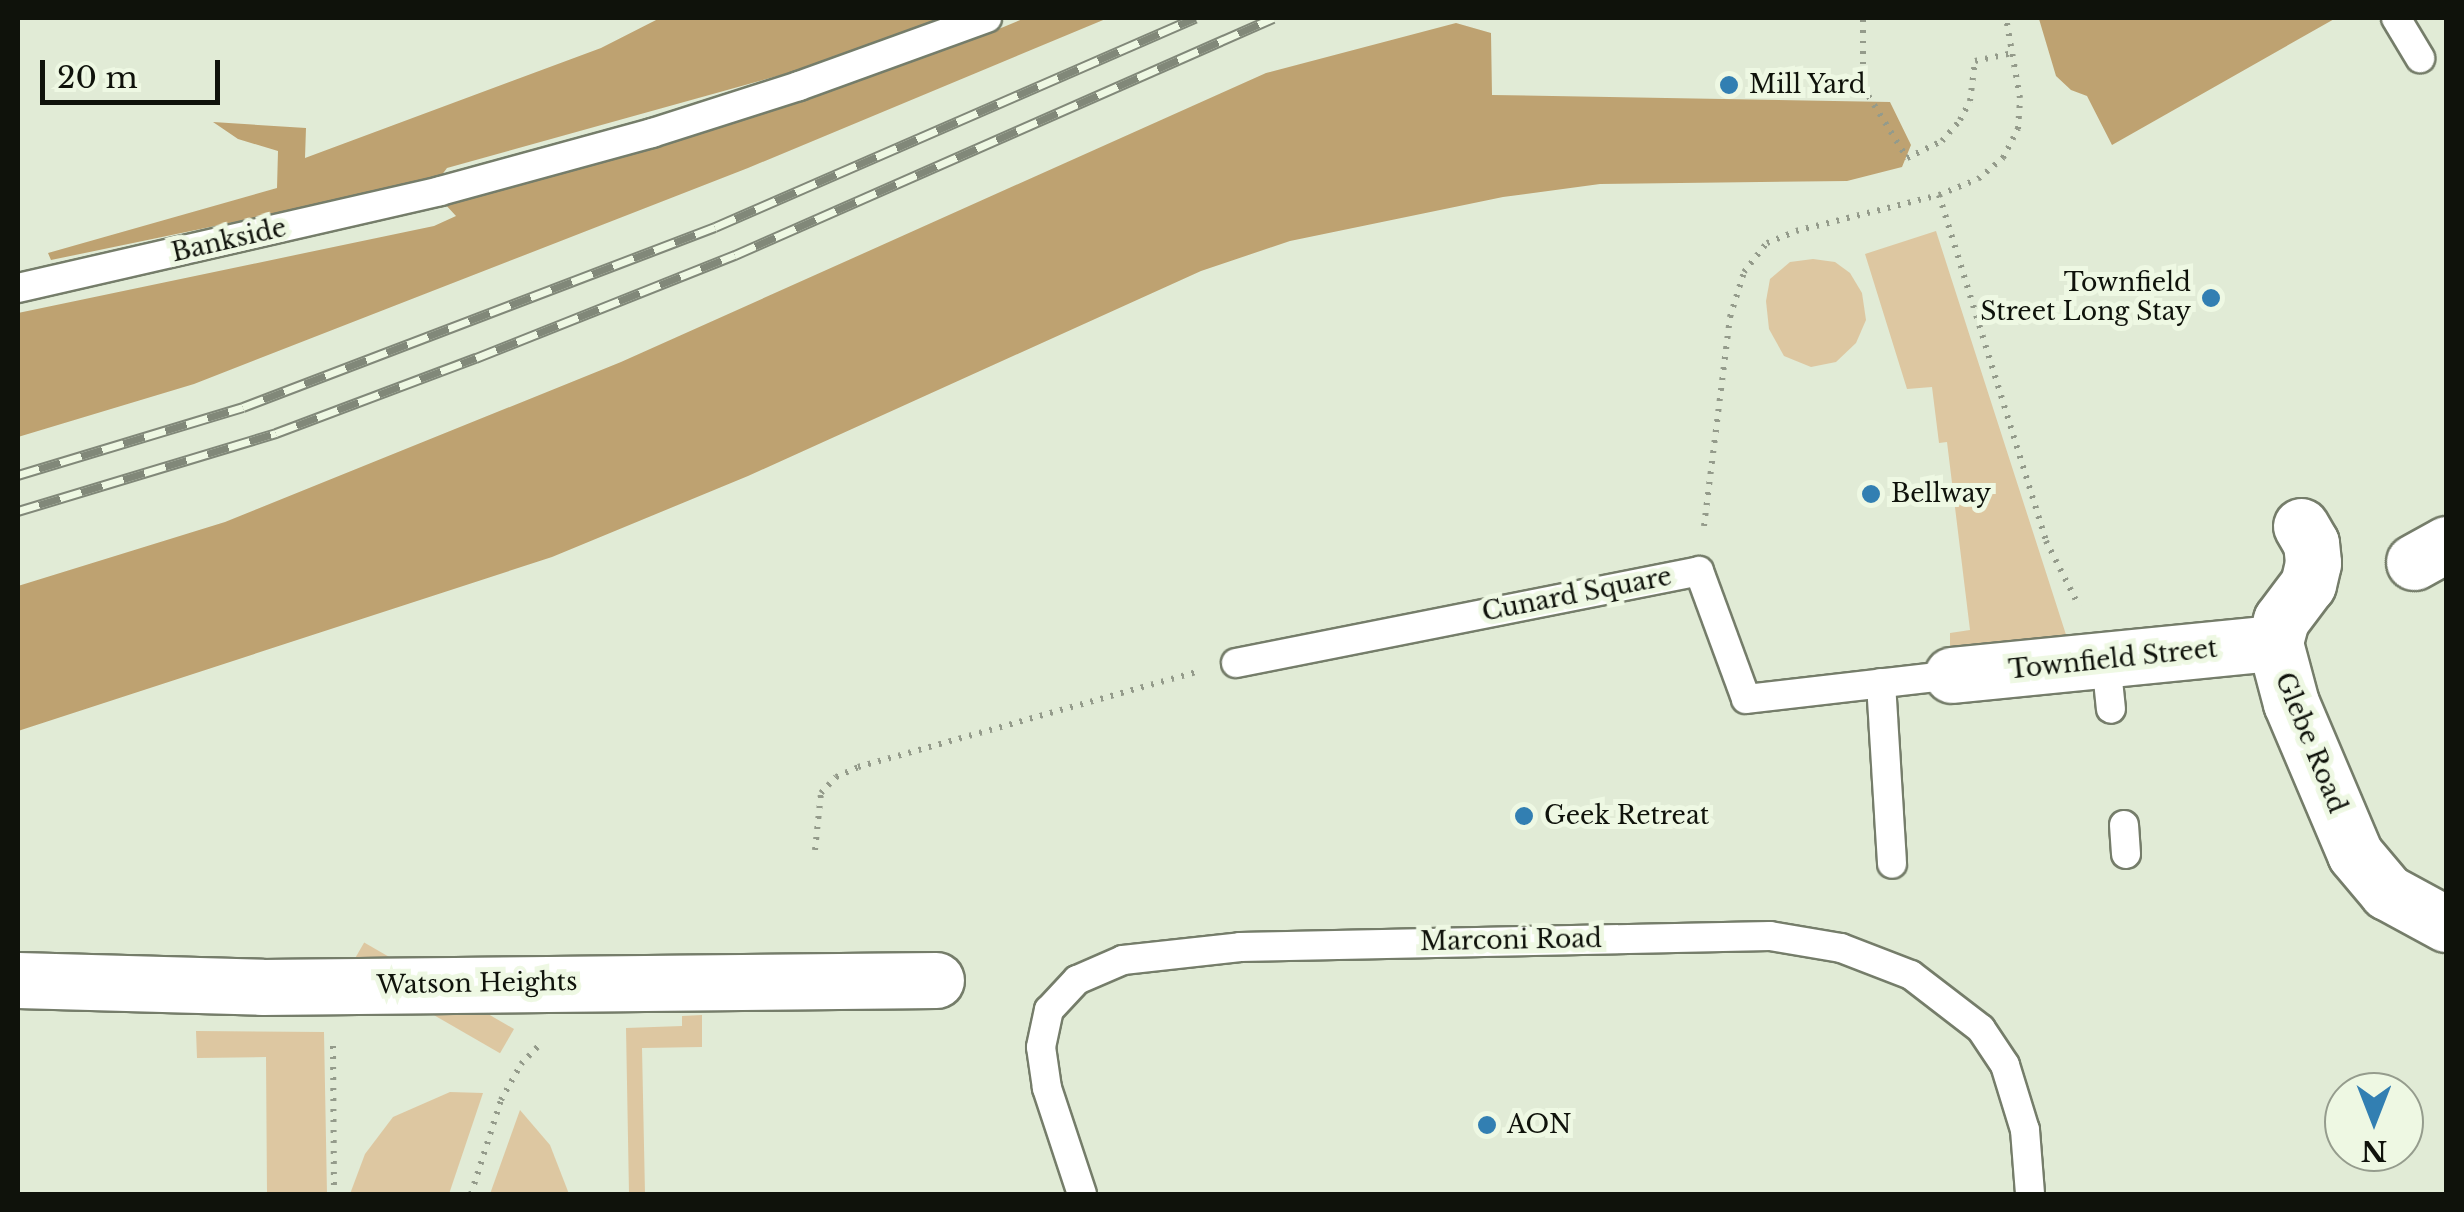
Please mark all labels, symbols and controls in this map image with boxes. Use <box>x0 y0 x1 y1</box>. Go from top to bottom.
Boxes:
scale bar <box>45 40 225 102</box>
text: 20 m <box>57 59 138 96</box>
place label: Mill Yard <box>1749 70 1866 100</box>
marker: Mill Yard <box>1718 74 1740 96</box>
street label: Bankside <box>169 213 289 269</box>
place label: Townfield Street Long Stay <box>1980 269 2191 328</box>
marker: Townfield Street Long Stay <box>2200 287 2222 309</box>
place label: Bellway <box>1891 479 1991 509</box>
marker: Bellway <box>1860 483 1882 505</box>
street label: Cunard Square <box>1480 562 1674 628</box>
street label: Townfield Street <box>2007 634 2219 686</box>
street label: Glebe Road <box>2268 669 2352 817</box>
place label: Geek Retreat <box>1544 801 1710 831</box>
marker: Geek Retreat <box>1513 805 1535 827</box>
street label: Marconi Road <box>1420 924 1602 958</box>
street label: Watson Heights <box>376 967 578 1001</box>
north arrow <box>2324 1072 2424 1172</box>
place label: AON <box>1507 1110 1571 1140</box>
marker: AON <box>1476 1114 1498 1136</box>
text: N <box>2361 1133 2387 1168</box>

